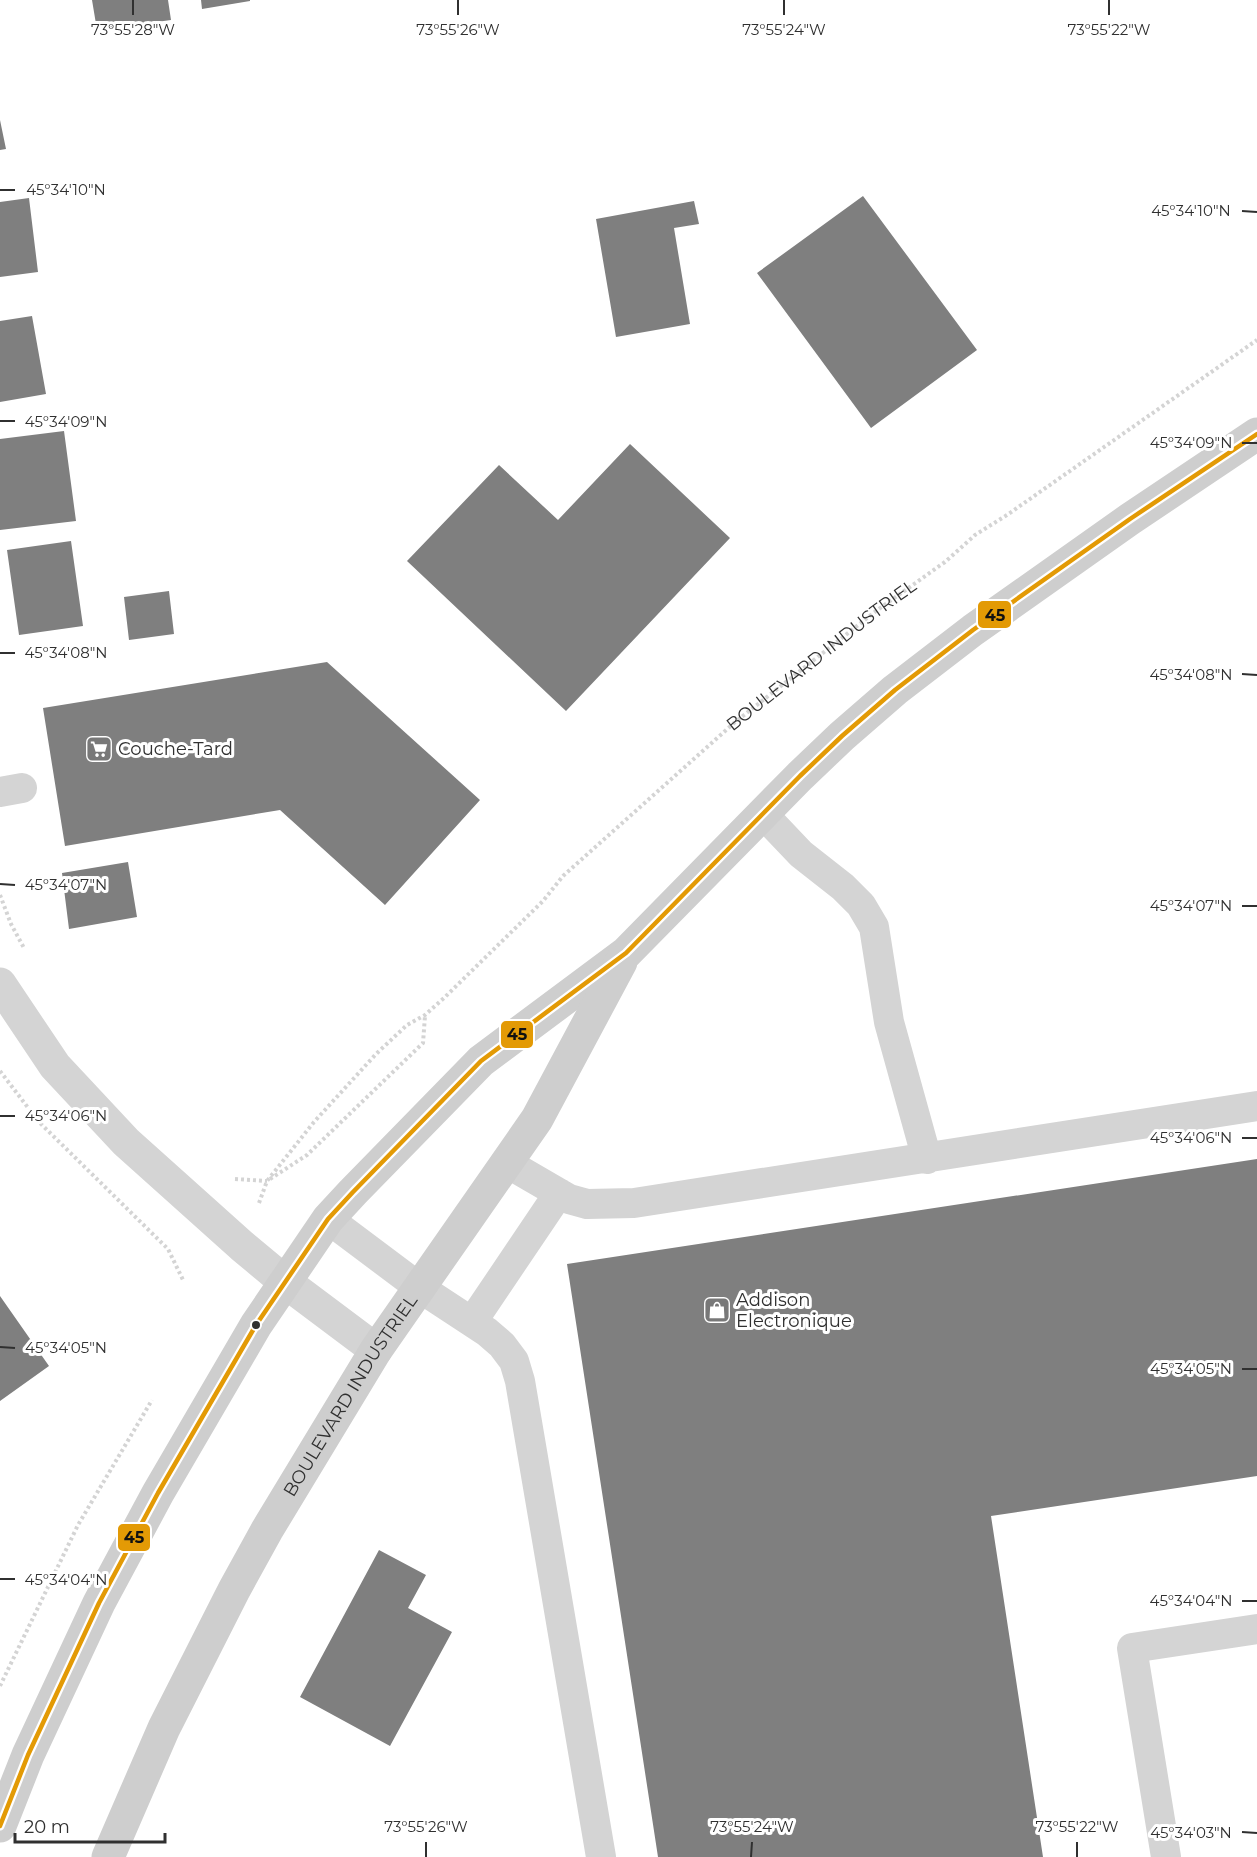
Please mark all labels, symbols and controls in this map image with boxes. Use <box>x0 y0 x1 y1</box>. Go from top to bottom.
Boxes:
text: 73°55'28"W <box>91 20 175 39</box>
text: 73°55'26"W <box>416 20 500 39</box>
text: 73°55'24"W <box>742 20 826 39</box>
text: 73°55'22"W <box>1068 20 1151 39</box>
text: 45°34'10"N <box>26 180 106 199</box>
text: 45°34'10"N <box>1151 201 1231 220</box>
text: 45°34'09"N <box>25 412 107 431</box>
text: 45°34'09"N <box>1150 433 1232 452</box>
street label: BOULEVARD INDUSTRIEL <box>722 575 921 736</box>
line badge: 45 <box>977 600 1012 629</box>
text: 45 <box>985 606 1006 625</box>
text: 45°34'08"N <box>24 643 108 662</box>
text: 45°34'08"N <box>1149 665 1233 684</box>
supermarket icon: Couche-Tard <box>84 734 114 764</box>
place label: Couche-Tard <box>118 738 233 760</box>
text: 45°34'07"N <box>25 875 107 894</box>
text: 45°34'07"N <box>1150 896 1232 915</box>
line badge: 45 <box>500 1020 534 1049</box>
text: 45 <box>507 1025 528 1044</box>
text: 45°34'06"N <box>25 1106 107 1125</box>
text: 45°34'06"N <box>1150 1128 1232 1147</box>
place label: Addison Electronique <box>736 1289 852 1332</box>
street label: BOULEVARD INDUSTRIEL <box>279 1290 422 1501</box>
shop icon: Addison Electronique <box>702 1295 732 1325</box>
unlabelled marker <box>250 1319 262 1331</box>
text: 45°34'05"N <box>25 1338 107 1357</box>
text: 45°34'05"N <box>1150 1359 1232 1378</box>
line badge: 45 <box>117 1523 151 1552</box>
text: 45 <box>124 1528 145 1547</box>
text: 45°34'04"N <box>25 1570 107 1589</box>
text: 45°34'04"N <box>1150 1591 1232 1610</box>
scale bar <box>15 1806 165 1844</box>
text: 20 m <box>24 1816 70 1838</box>
text: 73°55'26"W <box>384 1817 468 1836</box>
text: 73°55'24"W <box>710 1817 794 1836</box>
text: 73°55'22"W <box>1036 1817 1119 1836</box>
text: 45°34'03"N <box>1150 1823 1232 1842</box>

